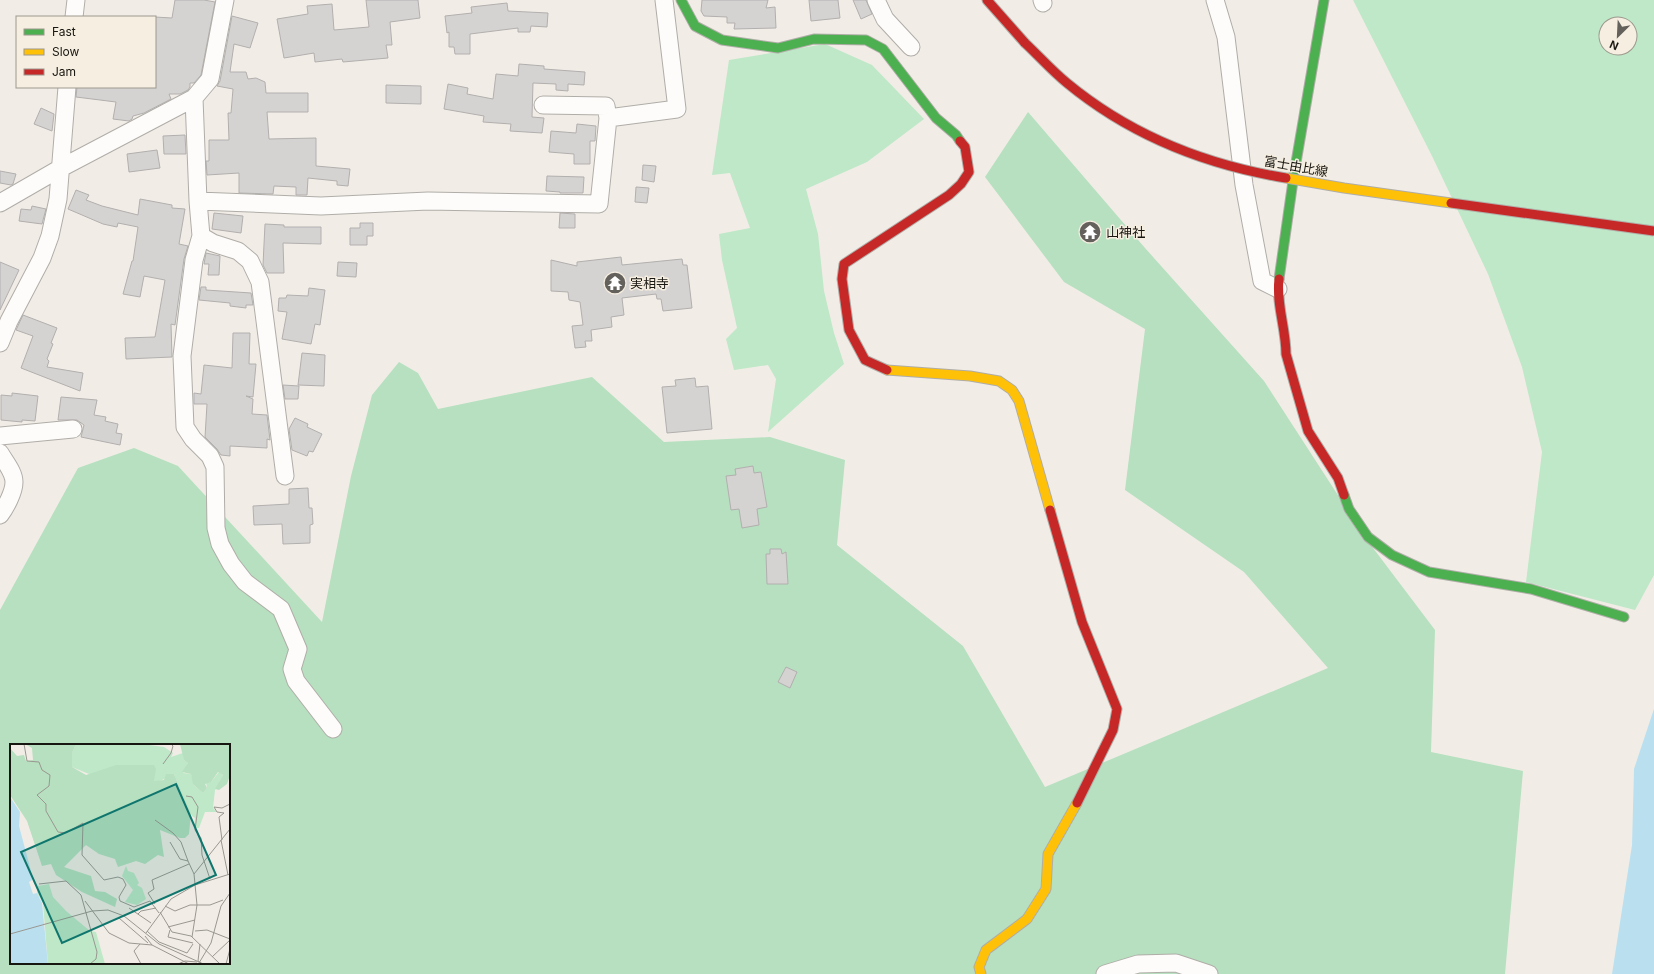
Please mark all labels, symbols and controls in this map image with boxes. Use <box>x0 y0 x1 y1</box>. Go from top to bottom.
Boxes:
legend <box>16 16 156 88</box>
north arrow <box>1598 16 1638 56</box>
text: Fast <box>52 24 76 39</box>
text: N <box>1607 37 1621 53</box>
text: Slow <box>52 44 80 59</box>
text: Jam <box>52 64 76 79</box>
street label: 富士由比線 <box>1263 152 1329 180</box>
temple icon: 山神社 <box>1077 219 1103 245</box>
place label: 山神社 <box>1106 224 1145 240</box>
temple icon: 実相寺 <box>602 270 628 296</box>
place label: 実相寺 <box>630 275 669 291</box>
inset map <box>10 744 230 964</box>

